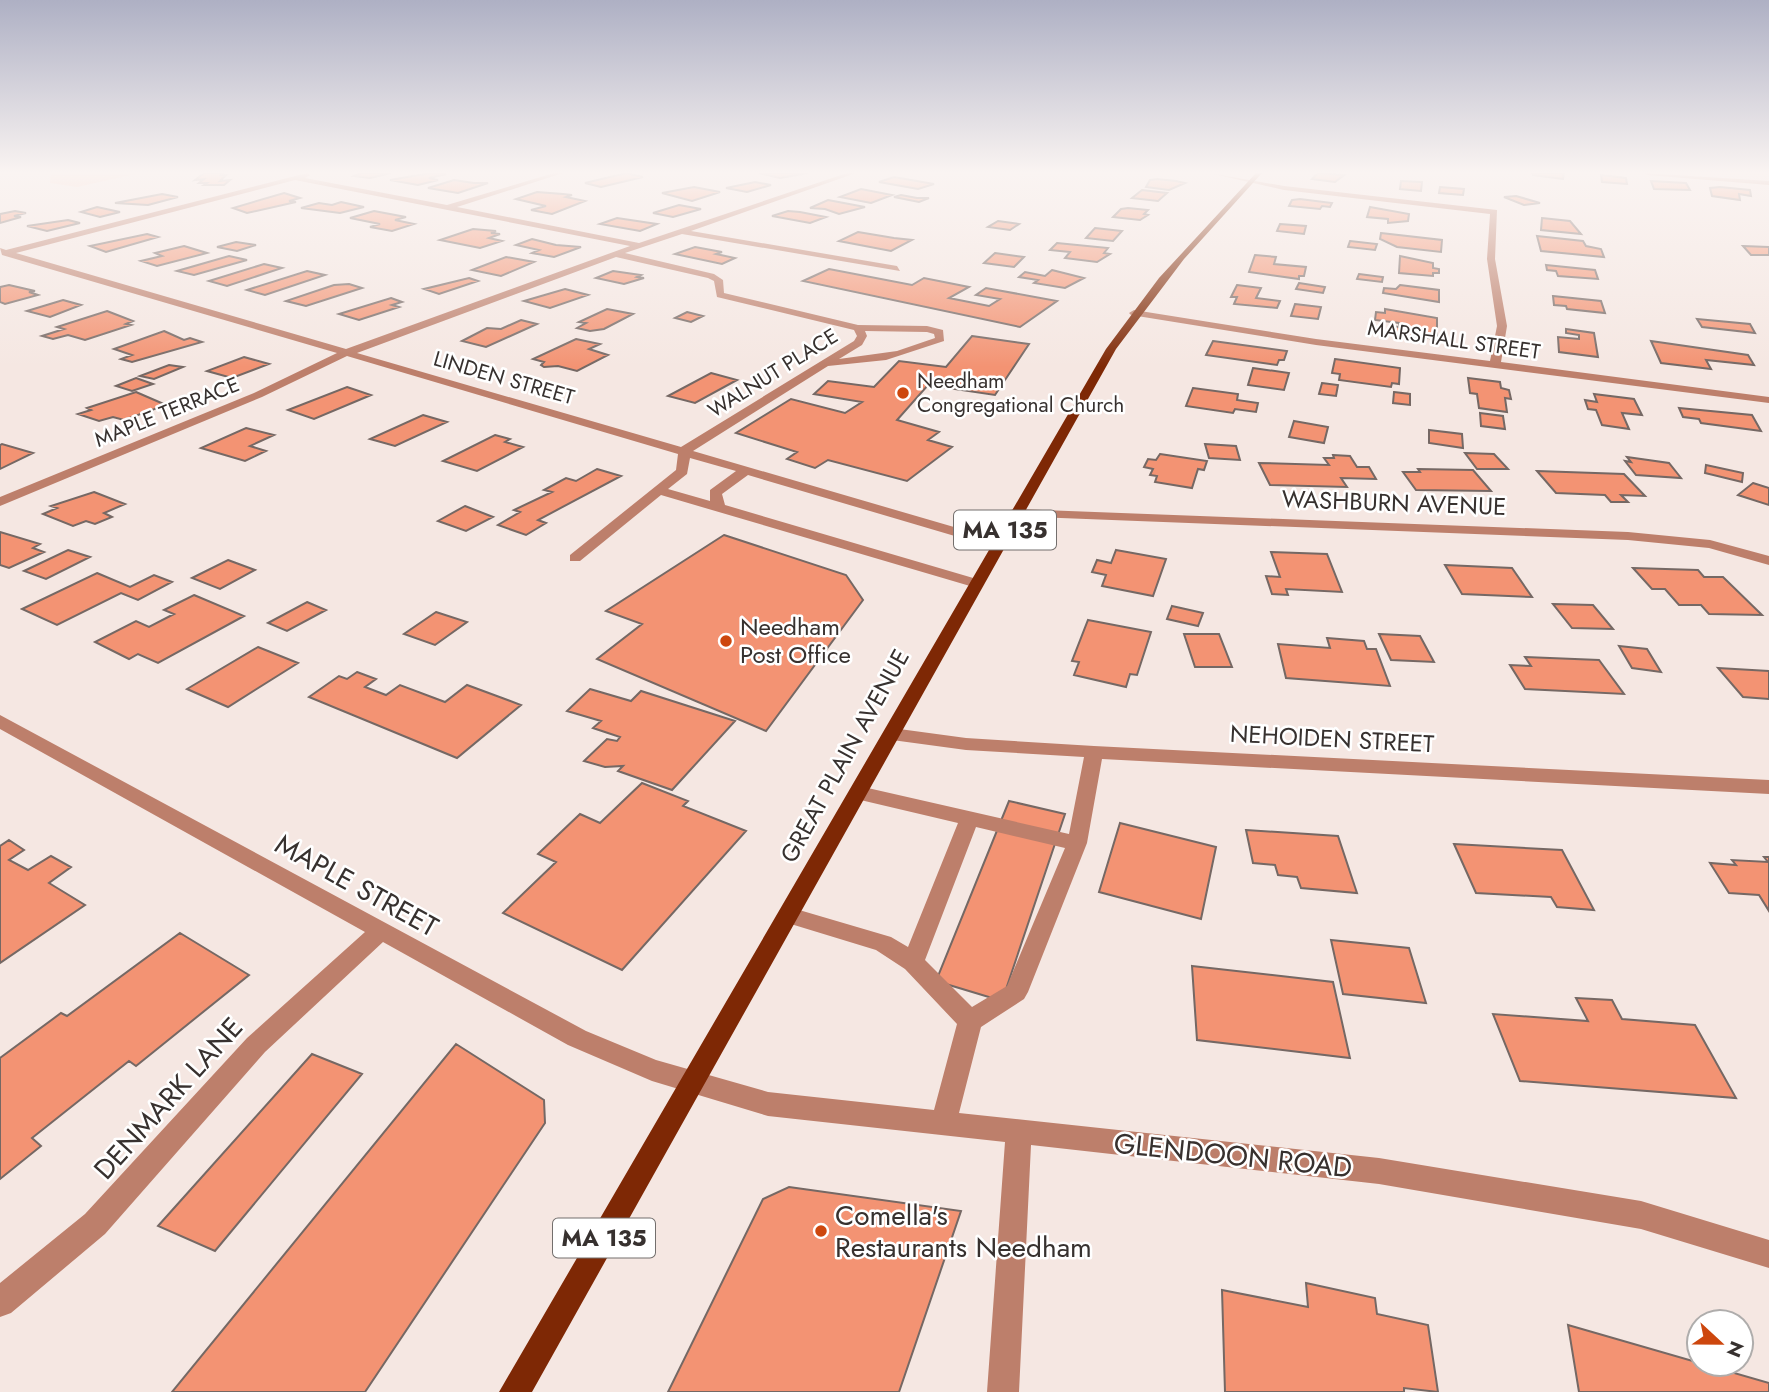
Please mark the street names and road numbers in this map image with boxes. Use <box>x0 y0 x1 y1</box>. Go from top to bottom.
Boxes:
street label: MARSHALL STREET <box>1366 313 1543 367</box>
street label: WALNUT PLACE <box>702 321 844 425</box>
street label: LINDEN STREET <box>430 344 578 412</box>
street label: MAPLE TERRACE <box>90 369 244 455</box>
street label: WASHBURN AVENUE <box>1281 481 1507 524</box>
road number: MA 135 <box>954 510 1056 550</box>
street label: GREAT PLAIN AVENUE <box>771 643 918 869</box>
street label: NEHOIDEN STREET <box>1229 716 1435 761</box>
street label: MAPLE STREET <box>268 824 446 947</box>
street label: DENMARK LANE <box>84 1008 253 1189</box>
street label: GLENDOON ROAD <box>1112 1123 1354 1188</box>
road number: MA 135 <box>553 1218 655 1258</box>

